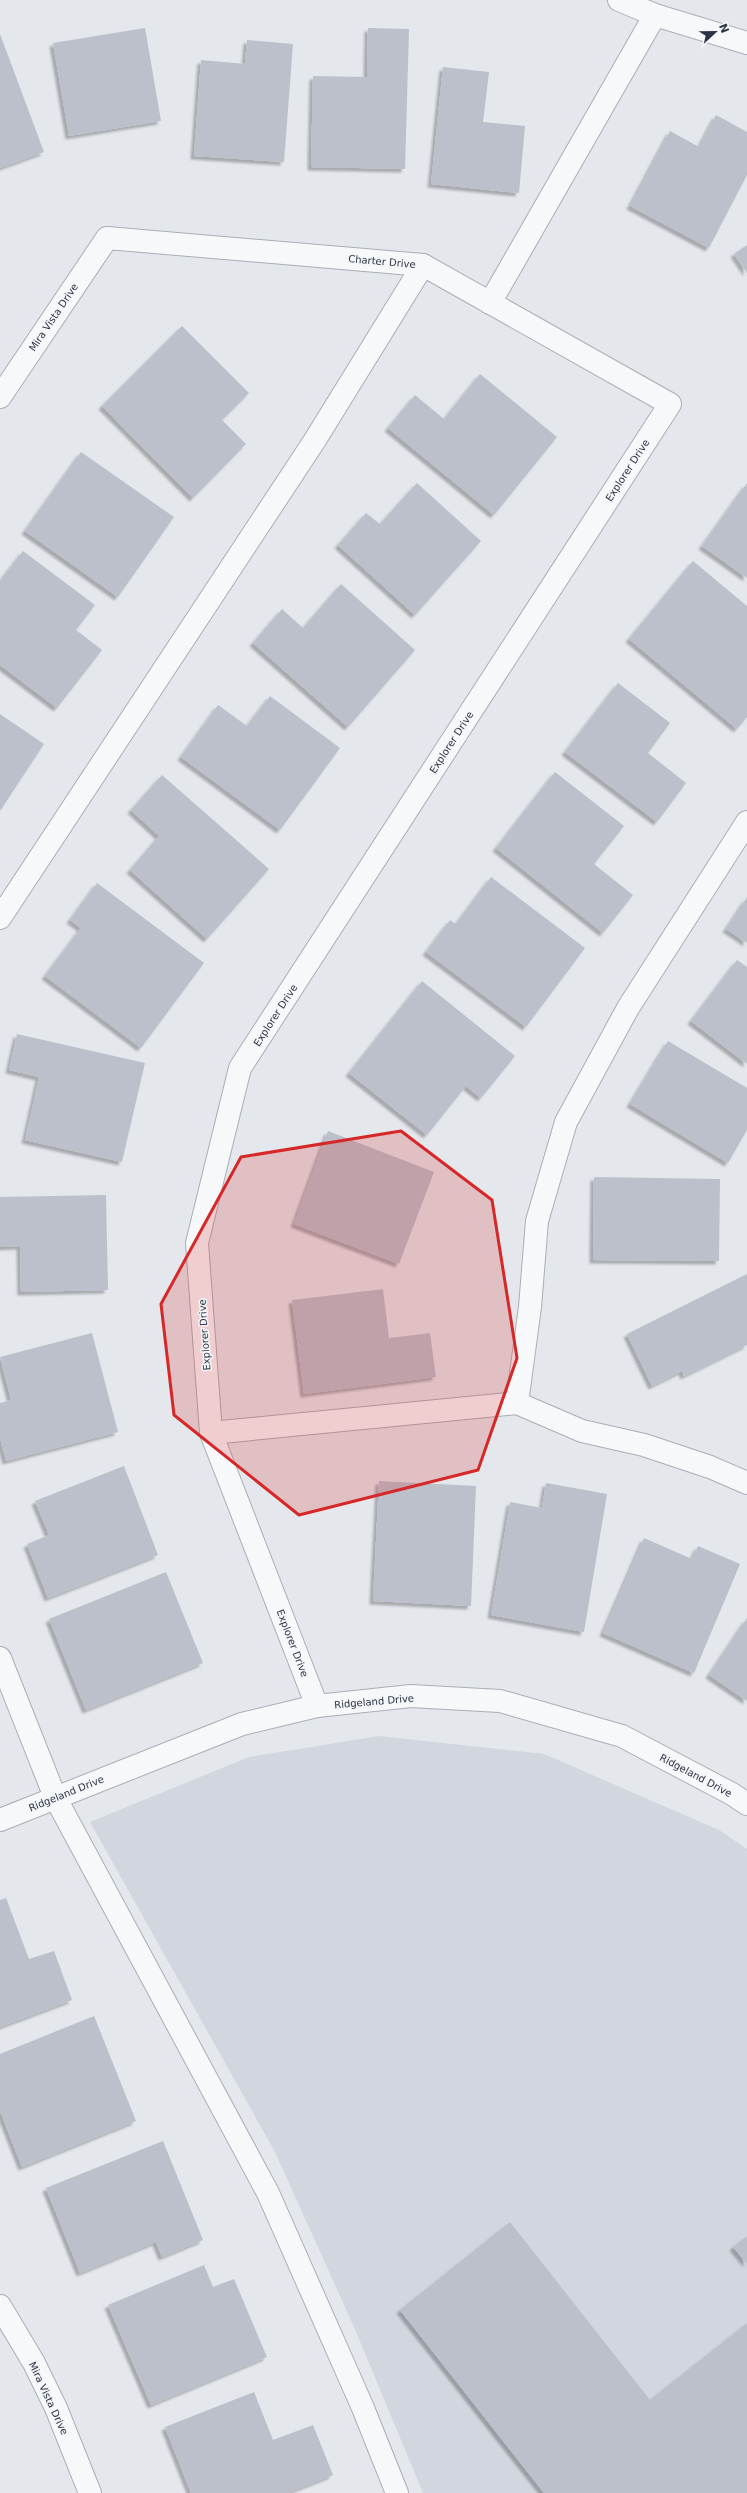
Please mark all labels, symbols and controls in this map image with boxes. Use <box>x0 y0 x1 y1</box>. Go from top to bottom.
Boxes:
north arrow <box>695 12 735 52</box>
text: N <box>716 22 732 35</box>
street label: Charter Drive <box>348 253 416 270</box>
street label: Mira Vista Drive <box>27 281 80 353</box>
street label: Explorer Drive <box>603 437 651 503</box>
street label: Explorer Drive <box>427 709 475 775</box>
street label: Explorer Drive <box>251 982 299 1048</box>
street label: Explorer Drive <box>197 1299 212 1371</box>
street label: Explorer Drive <box>275 1608 310 1679</box>
street label: Ridgeland Drive <box>334 1693 414 1710</box>
street label: Ridgeland Drive <box>658 1752 734 1799</box>
street label: Ridgeland Drive <box>27 1773 105 1814</box>
street label: Mira Vista Drive <box>27 2360 70 2436</box>

